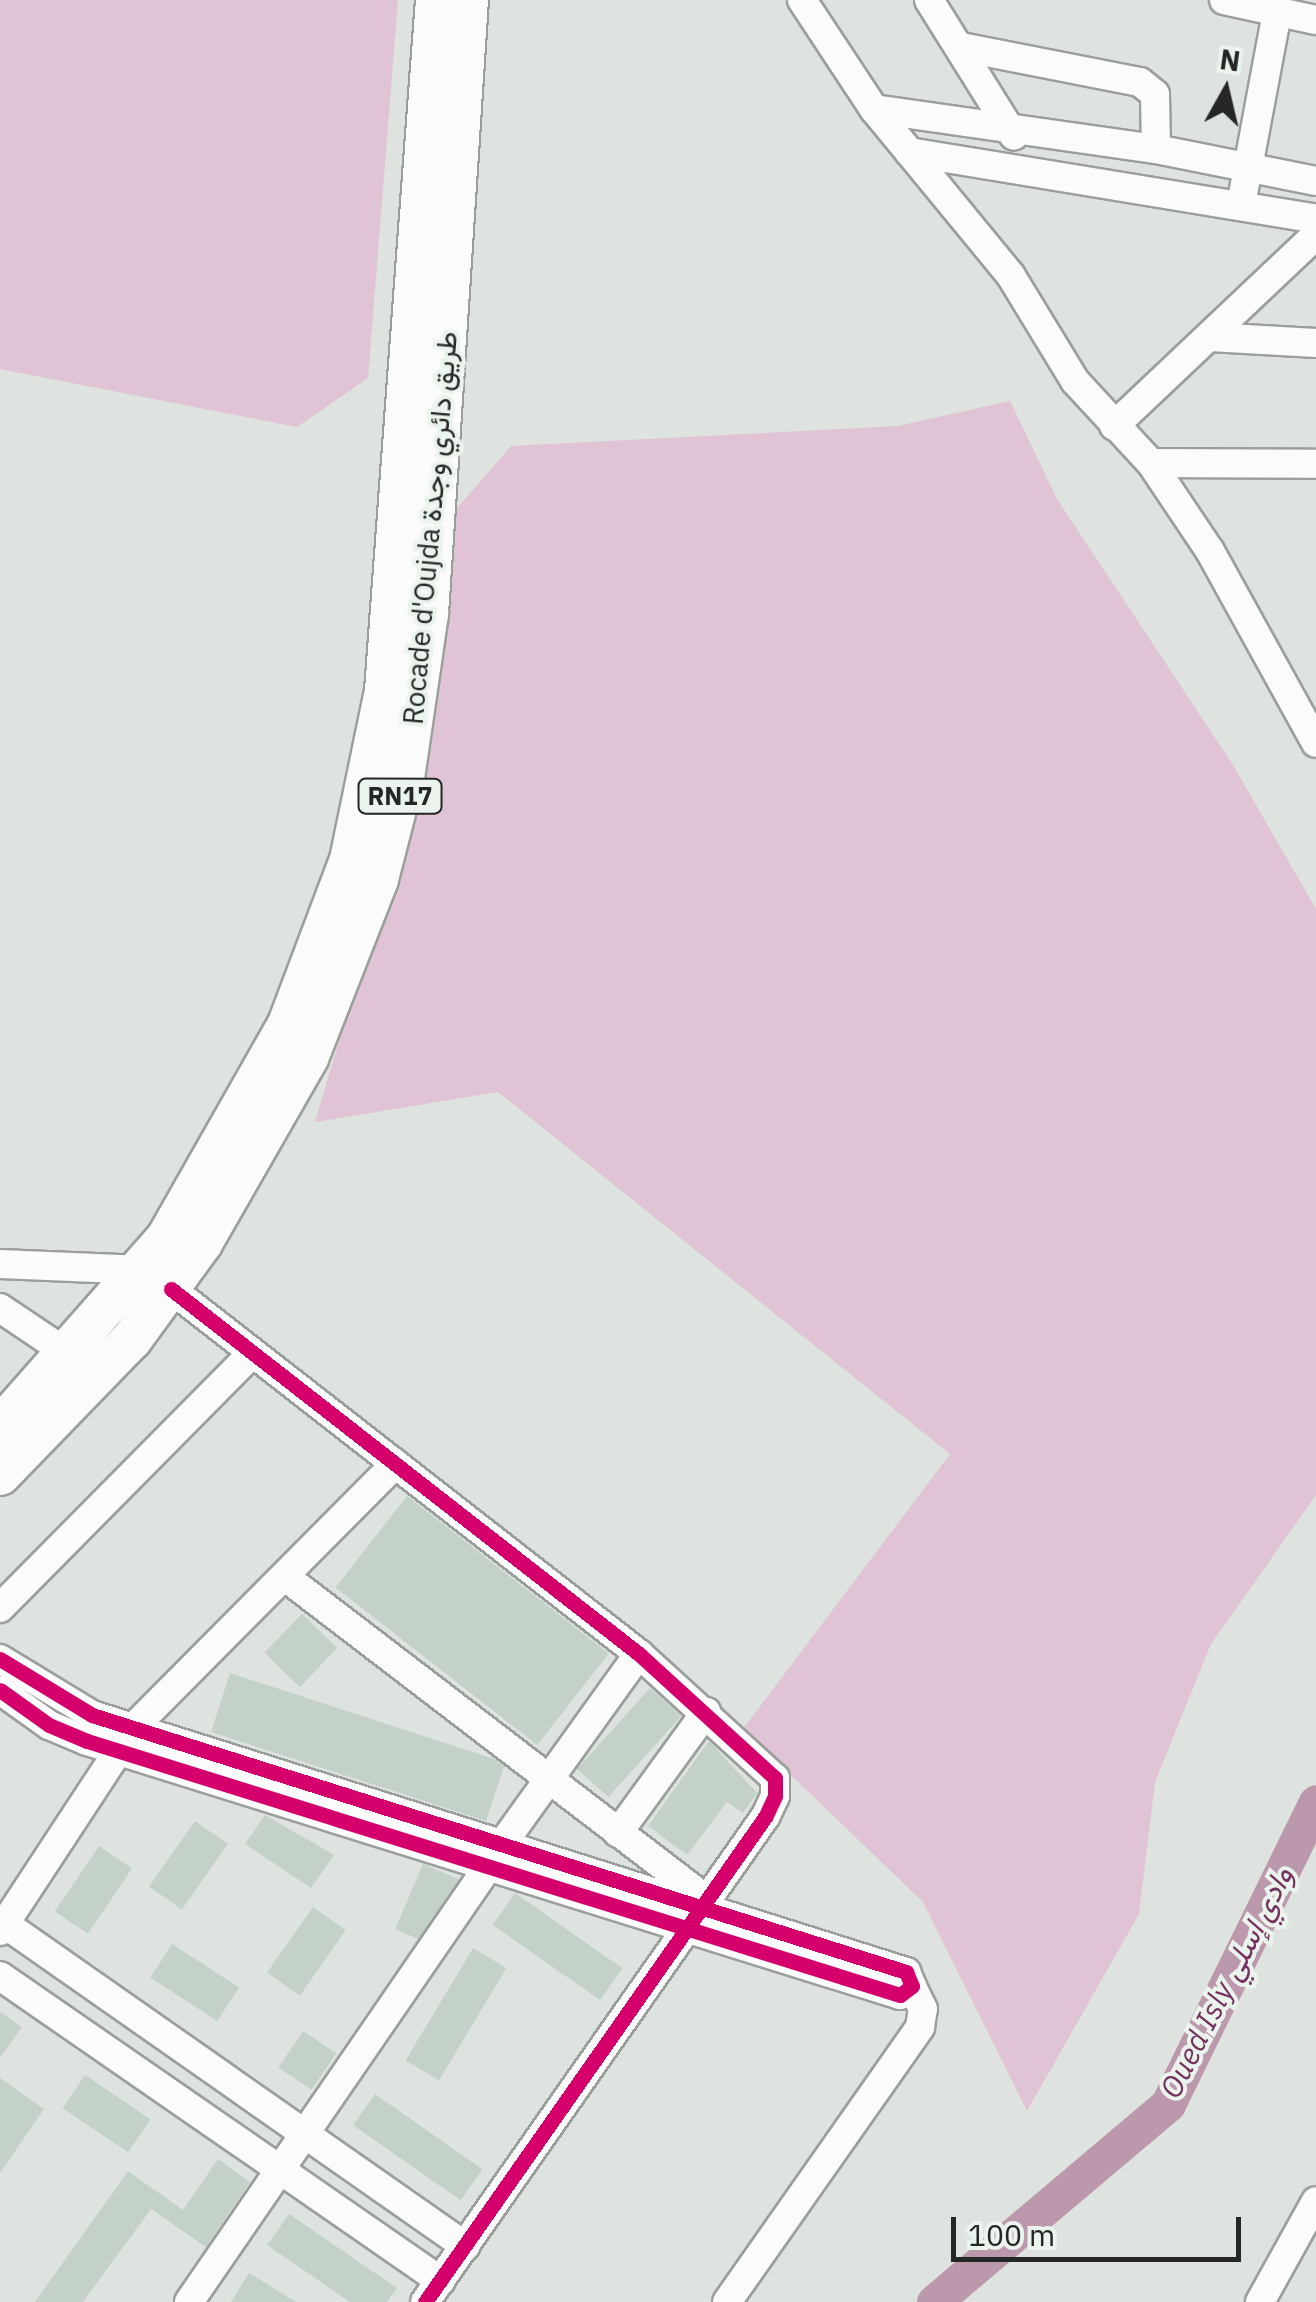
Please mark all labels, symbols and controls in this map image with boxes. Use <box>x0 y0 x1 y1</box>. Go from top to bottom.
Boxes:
north arrow <box>1176 40 1276 140</box>
text: N <box>1218 40 1243 80</box>
street label: Rocade d'Oujda طريق دائري وجدة <box>396 330 464 726</box>
road number: RN17 <box>358 776 442 816</box>
water label: Oued Isly وادي إسلي <box>1152 1860 1300 2104</box>
scale bar <box>956 2197 1246 2259</box>
text: 100 m <box>968 2215 1055 2254</box>

